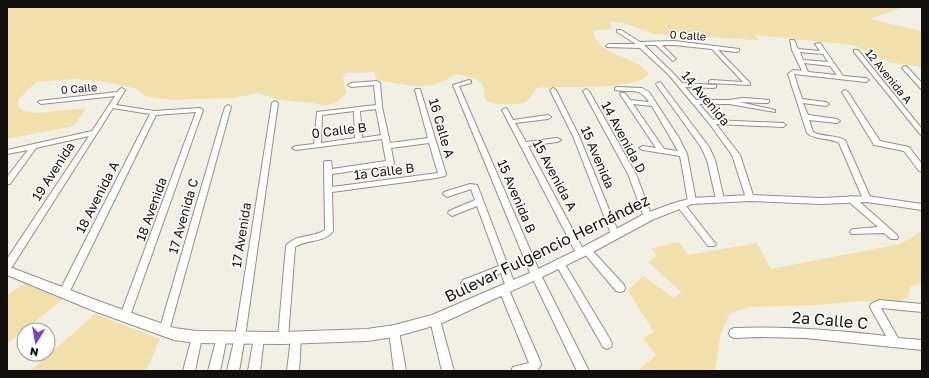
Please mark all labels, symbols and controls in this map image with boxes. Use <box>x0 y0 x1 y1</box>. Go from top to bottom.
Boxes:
street label: 0 Calle <box>669 27 707 43</box>
street label: 12 Avenida A <box>863 46 915 106</box>
street label: 14 Avenida <box>678 67 734 129</box>
street label: 0 Calle <box>60 80 98 96</box>
street label: 16 Calle A <box>426 96 458 160</box>
street label: 14 Avenida D <box>598 98 650 176</box>
street label: 0 Calle B <box>311 119 368 141</box>
street label: 15 Avenida <box>578 123 618 191</box>
street label: 15 Avenida A <box>530 137 581 214</box>
street label: 19 Avenida <box>28 139 78 203</box>
street label: 15 Avenida B <box>494 157 540 235</box>
street label: 18 Avenida A <box>72 158 122 236</box>
street label: 1a Calle B <box>353 159 415 183</box>
street label: 18 Avenida <box>132 175 170 243</box>
street label: 17 Avenida C <box>165 176 201 256</box>
street label: Bulevar Fulgencio Hernández <box>441 190 653 306</box>
street label: 17 Avenida <box>228 201 254 269</box>
street label: 2a Calle C <box>791 307 869 333</box>
north arrow <box>16 322 56 362</box>
text: N <box>29 345 39 359</box>

